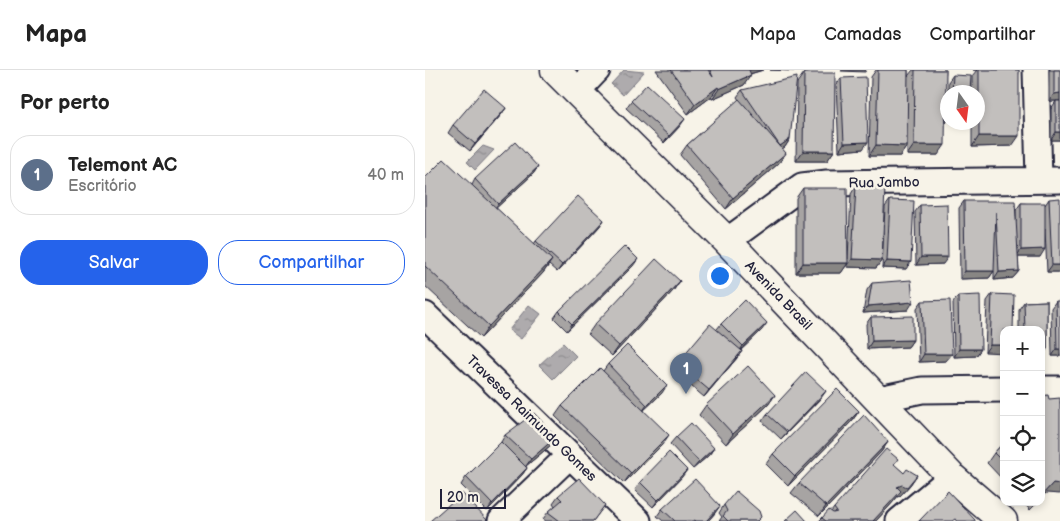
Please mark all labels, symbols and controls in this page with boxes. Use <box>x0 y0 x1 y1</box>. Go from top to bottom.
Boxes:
text: Mapa <box>25 20 87 49</box>
text: Mapa <box>750 24 796 45</box>
text: Camadas <box>824 24 901 45</box>
text: Compartilhar <box>929 24 1035 45</box>
north arrow <box>940 85 985 130</box>
text: Por perto <box>20 90 110 115</box>
text: Telemont AC <box>68 154 177 177</box>
text: 1 <box>34 166 40 185</box>
text: 40 m <box>367 166 404 185</box>
street label: Rua Jambo <box>848 173 920 192</box>
text: Escritório <box>68 177 137 196</box>
button: Salvar <box>20 240 208 285</box>
button: Compartilhar <box>218 240 405 285</box>
street label: Avenida Brasil <box>741 257 816 333</box>
your location <box>707 263 733 289</box>
map controls <box>1000 326 1045 506</box>
button: + <box>1000 326 1045 371</box>
street label: Travessa Raimundo Gomes <box>463 352 600 485</box>
pin: 1 <box>670 353 702 394</box>
button: − <box>1000 371 1045 416</box>
button: locate <box>1000 416 1045 461</box>
button: layers <box>1000 461 1045 506</box>
scale bar <box>440 486 506 509</box>
text: 20 m <box>447 489 479 506</box>

